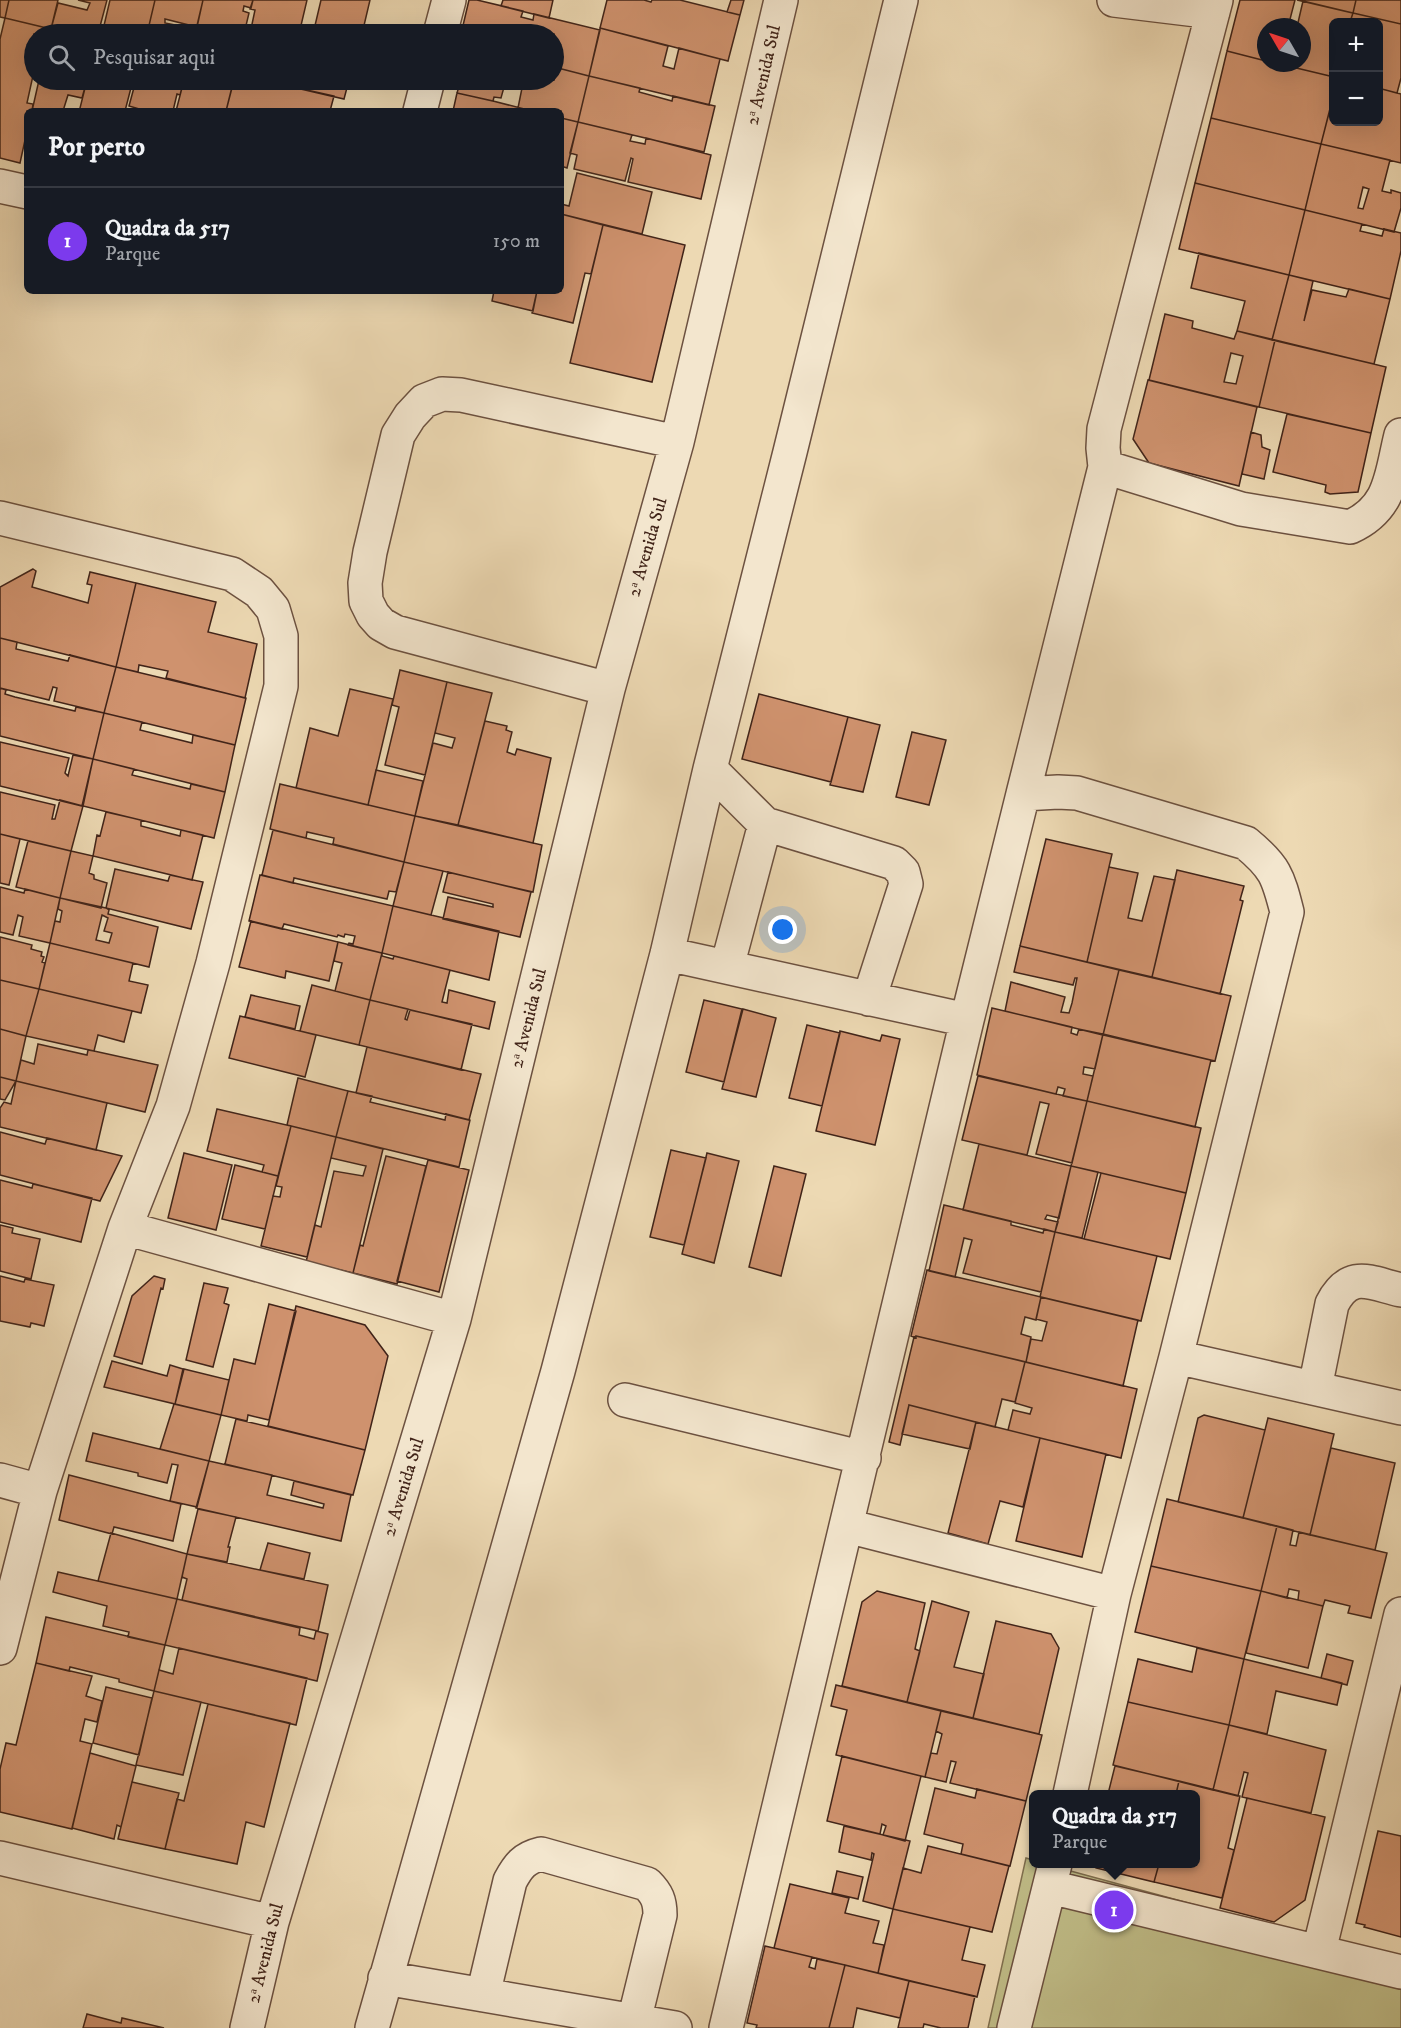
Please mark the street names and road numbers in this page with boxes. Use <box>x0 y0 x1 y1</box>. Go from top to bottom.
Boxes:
street label: 2ᵃ Avenida Sul <box>742 22 786 127</box>
street label: 2ᵃ Avenida Sul <box>623 495 673 599</box>
street label: 2ᵃ Avenida Sul <box>506 965 552 1070</box>
street label: 2ᵃ Avenida Sul <box>379 1435 430 1539</box>
street label: 2ᵃ Avenida Sul <box>243 1900 289 2005</box>

